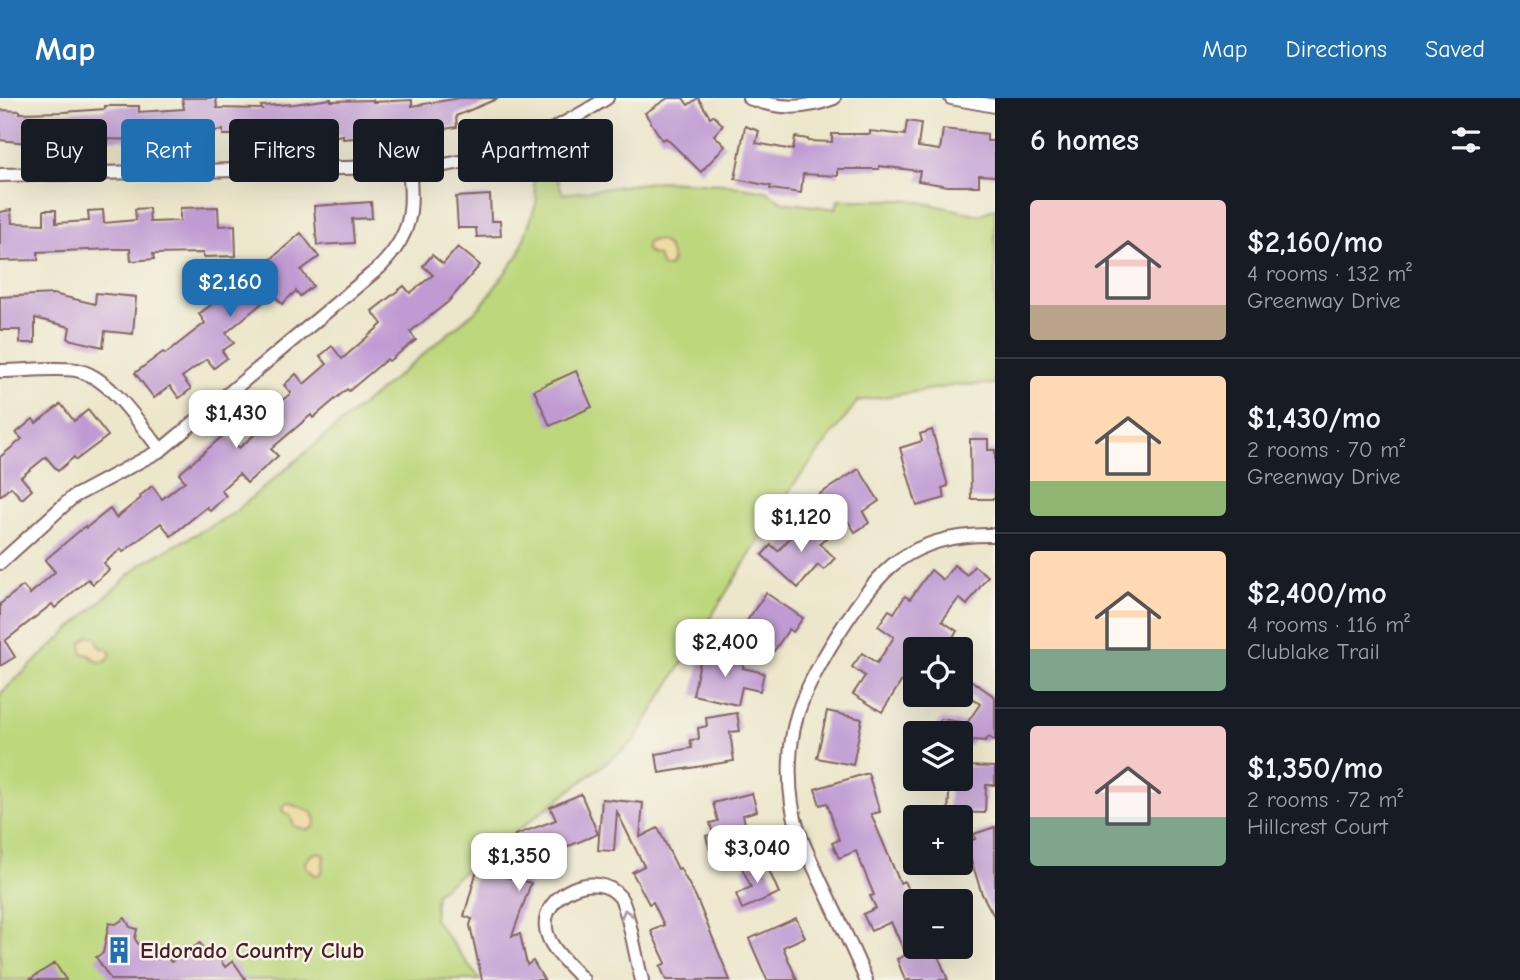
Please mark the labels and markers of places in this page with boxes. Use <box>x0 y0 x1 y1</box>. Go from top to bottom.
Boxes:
pin: $2,160 <box>173 260 287 319</box>
pin: $1,430 <box>179 390 293 450</box>
pin: $1,120 <box>744 494 858 554</box>
pin: $2,400 <box>668 620 782 679</box>
pin: $3,040 <box>700 826 814 885</box>
pin: $1,350 <box>462 834 576 893</box>
building icon: Eldorado Country Club <box>104 935 134 965</box>
place label: Eldorado Country Club <box>140 937 364 964</box>

